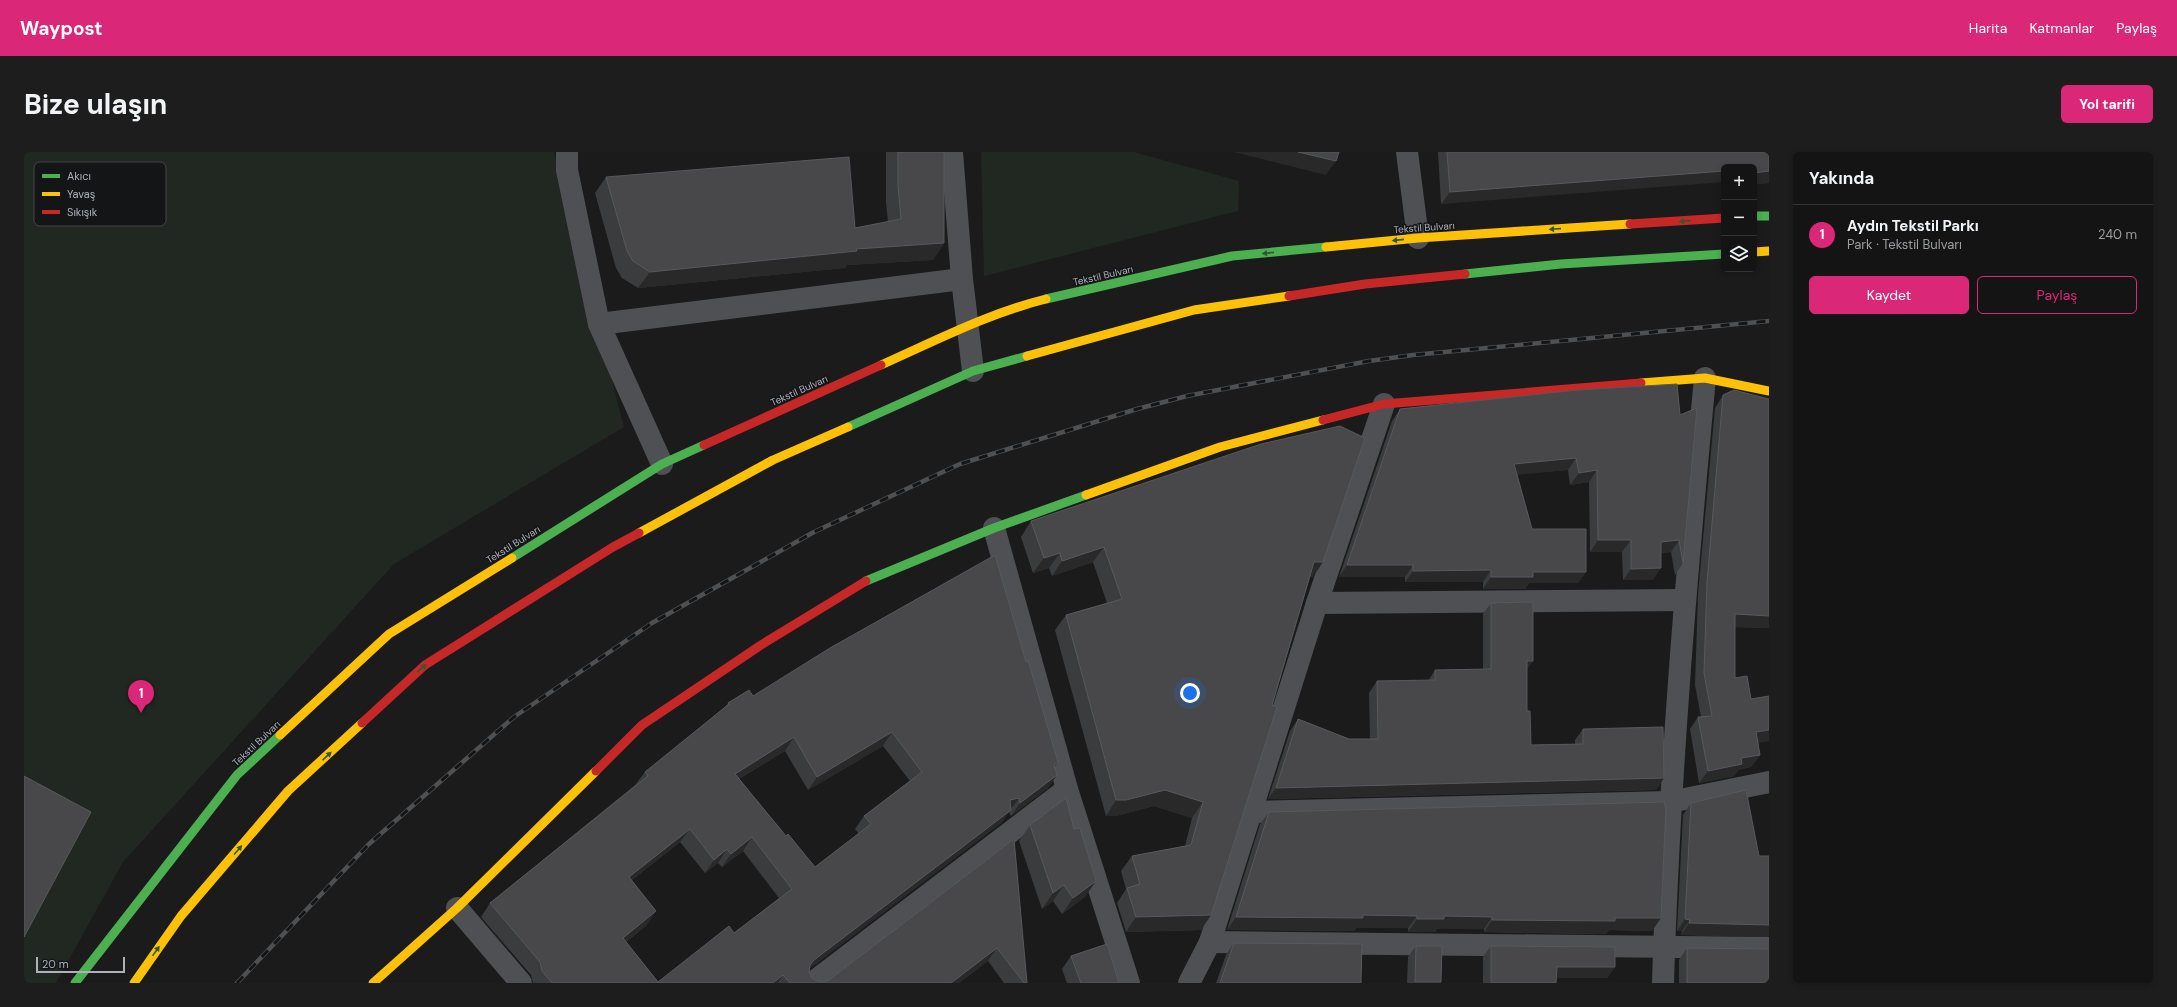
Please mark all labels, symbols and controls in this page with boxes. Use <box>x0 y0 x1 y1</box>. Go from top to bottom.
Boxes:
text: Waypost <box>20 16 103 41</box>
text: Harita <box>1969 19 2007 37</box>
text: Katmanlar <box>2029 19 2094 37</box>
text: Paylaş <box>2116 19 2157 37</box>
button: Yol tarifi <box>2061 85 2153 123</box>
text: Bize ulaşın <box>24 86 167 123</box>
legend <box>34 162 166 226</box>
map controls <box>1721 164 1757 272</box>
button: + <box>1721 164 1757 200</box>
text: Yakında <box>1809 167 1874 189</box>
text: Akıcı <box>67 169 91 183</box>
text: Yavaş <box>67 187 95 201</box>
button: − <box>1721 200 1757 236</box>
text: Sıkışık <box>67 205 98 219</box>
text: Aydın Tekstil Parkı <box>1847 216 1979 236</box>
one-way arrow <box>1679 217 1691 224</box>
street label: Tekstil Bulvarı <box>1393 219 1455 236</box>
one-way arrow <box>1549 226 1561 233</box>
text: 1 <box>1820 226 1824 243</box>
text: 240 m <box>2098 226 2137 243</box>
button: layers <box>1721 236 1757 272</box>
text: Park · Tekstil Bulvarı <box>1847 236 1962 253</box>
one-way arrow <box>1392 237 1404 243</box>
one-way arrow <box>1262 249 1274 256</box>
street label: Tekstil Bulvarı <box>1072 262 1134 289</box>
button: Kaydet <box>1809 276 1969 314</box>
button: Paylaş <box>1977 276 2137 314</box>
street label: Tekstil Bulvarı <box>769 372 830 409</box>
street label: Tekstil Bulvarı <box>484 523 543 566</box>
one-way arrow <box>417 663 428 672</box>
pin: 1 <box>128 680 154 713</box>
your location <box>1180 683 1200 703</box>
street label: Tekstil Bulvarı <box>229 718 283 769</box>
one-way arrow <box>321 751 332 760</box>
one-way arrow <box>233 845 242 855</box>
one-way arrow <box>152 946 160 956</box>
scale bar <box>36 955 125 974</box>
text: 20 m <box>42 957 68 971</box>

